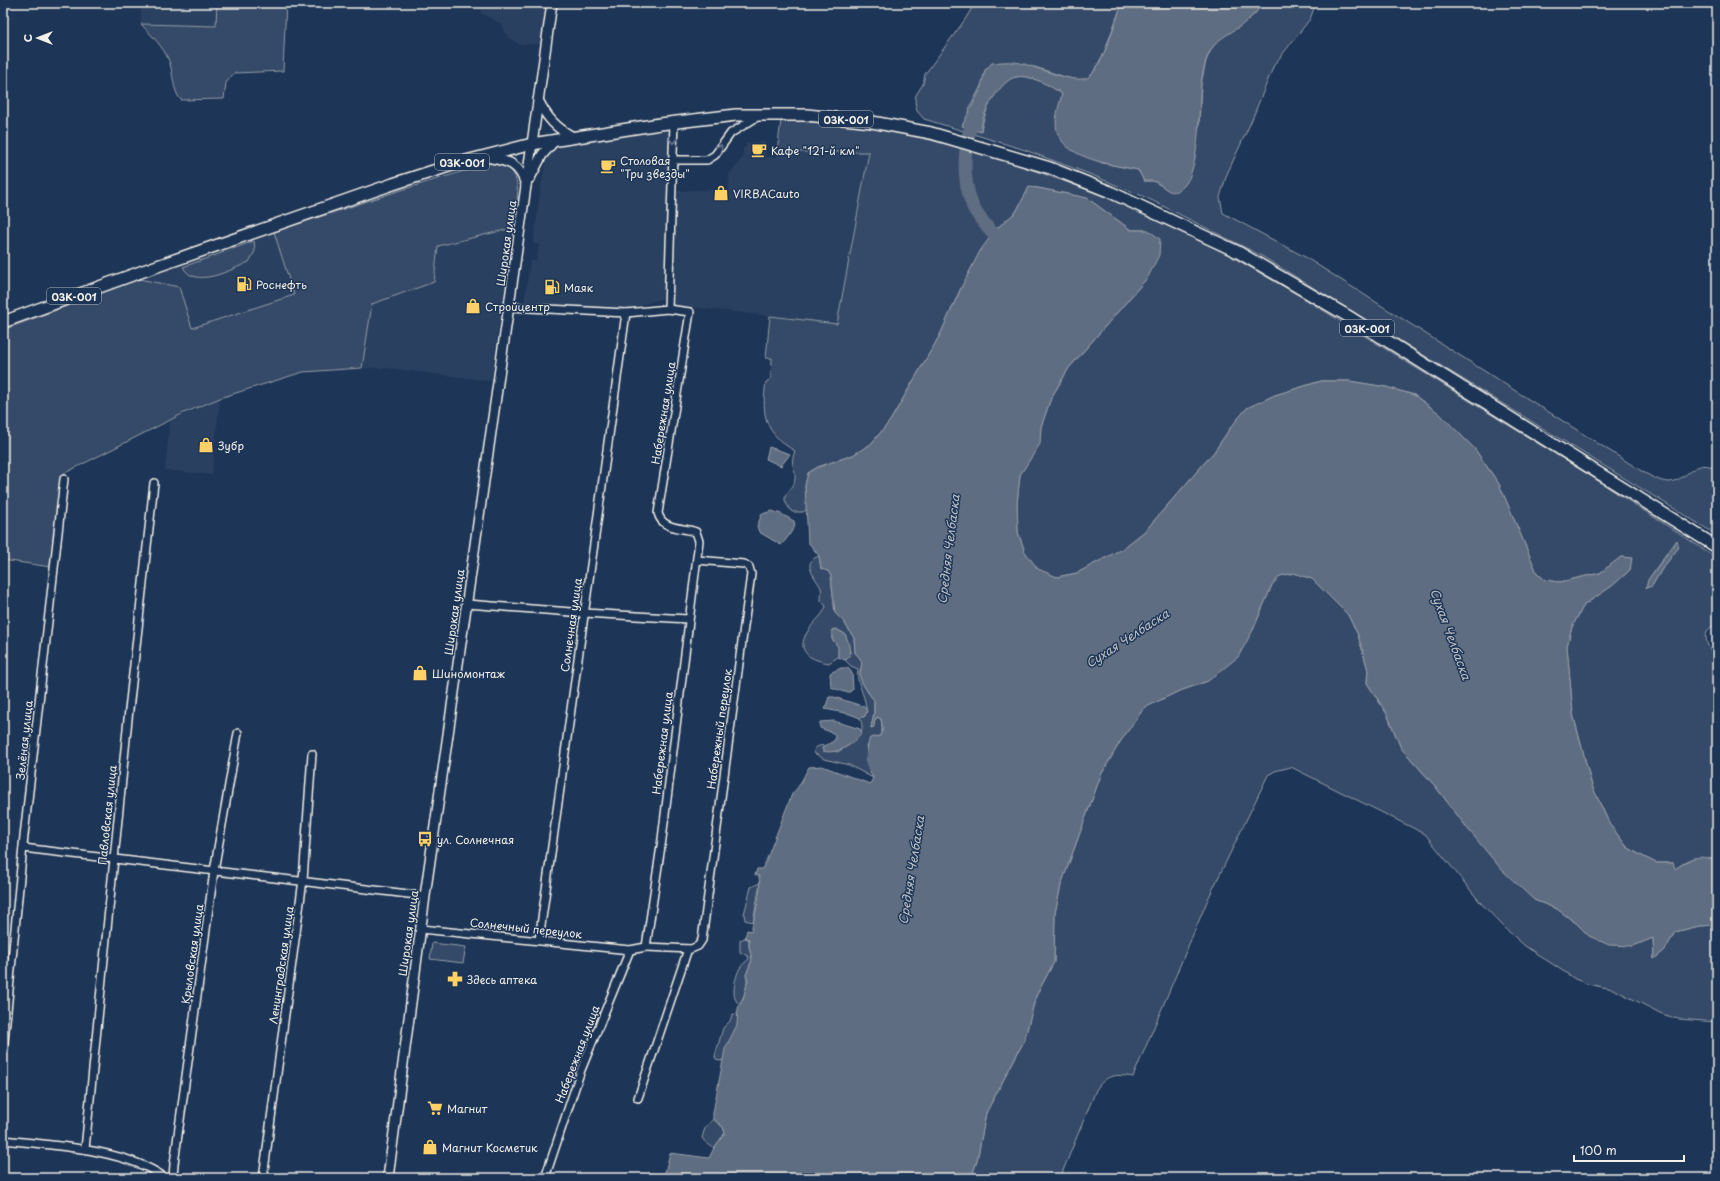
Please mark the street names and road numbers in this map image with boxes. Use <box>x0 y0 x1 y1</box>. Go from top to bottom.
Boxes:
road number: 03К-001 <box>819 111 873 127</box>
road number: 03К-001 <box>435 154 489 170</box>
street label: Широкая улица <box>492 199 520 287</box>
road number: 03К-001 <box>47 288 101 304</box>
road number: 03К-001 <box>1340 320 1394 336</box>
street label: Набережная улица <box>646 360 680 466</box>
street label: Широкая улица <box>440 568 468 656</box>
street label: Солнечная улица <box>556 577 586 673</box>
street label: Набережный переулок <box>702 667 736 790</box>
street label: Набережная улица <box>647 690 677 796</box>
street label: Зелёная улица <box>11 699 37 781</box>
street label: Павловская улица <box>93 764 121 866</box>
street label: Широкая улица <box>394 889 422 977</box>
street label: Крыловская улица <box>177 903 207 1005</box>
street label: Ленинградская улица <box>264 905 298 1025</box>
street label: Солнечный переулок <box>469 914 583 942</box>
street label: Набережная улица <box>550 1002 604 1105</box>

